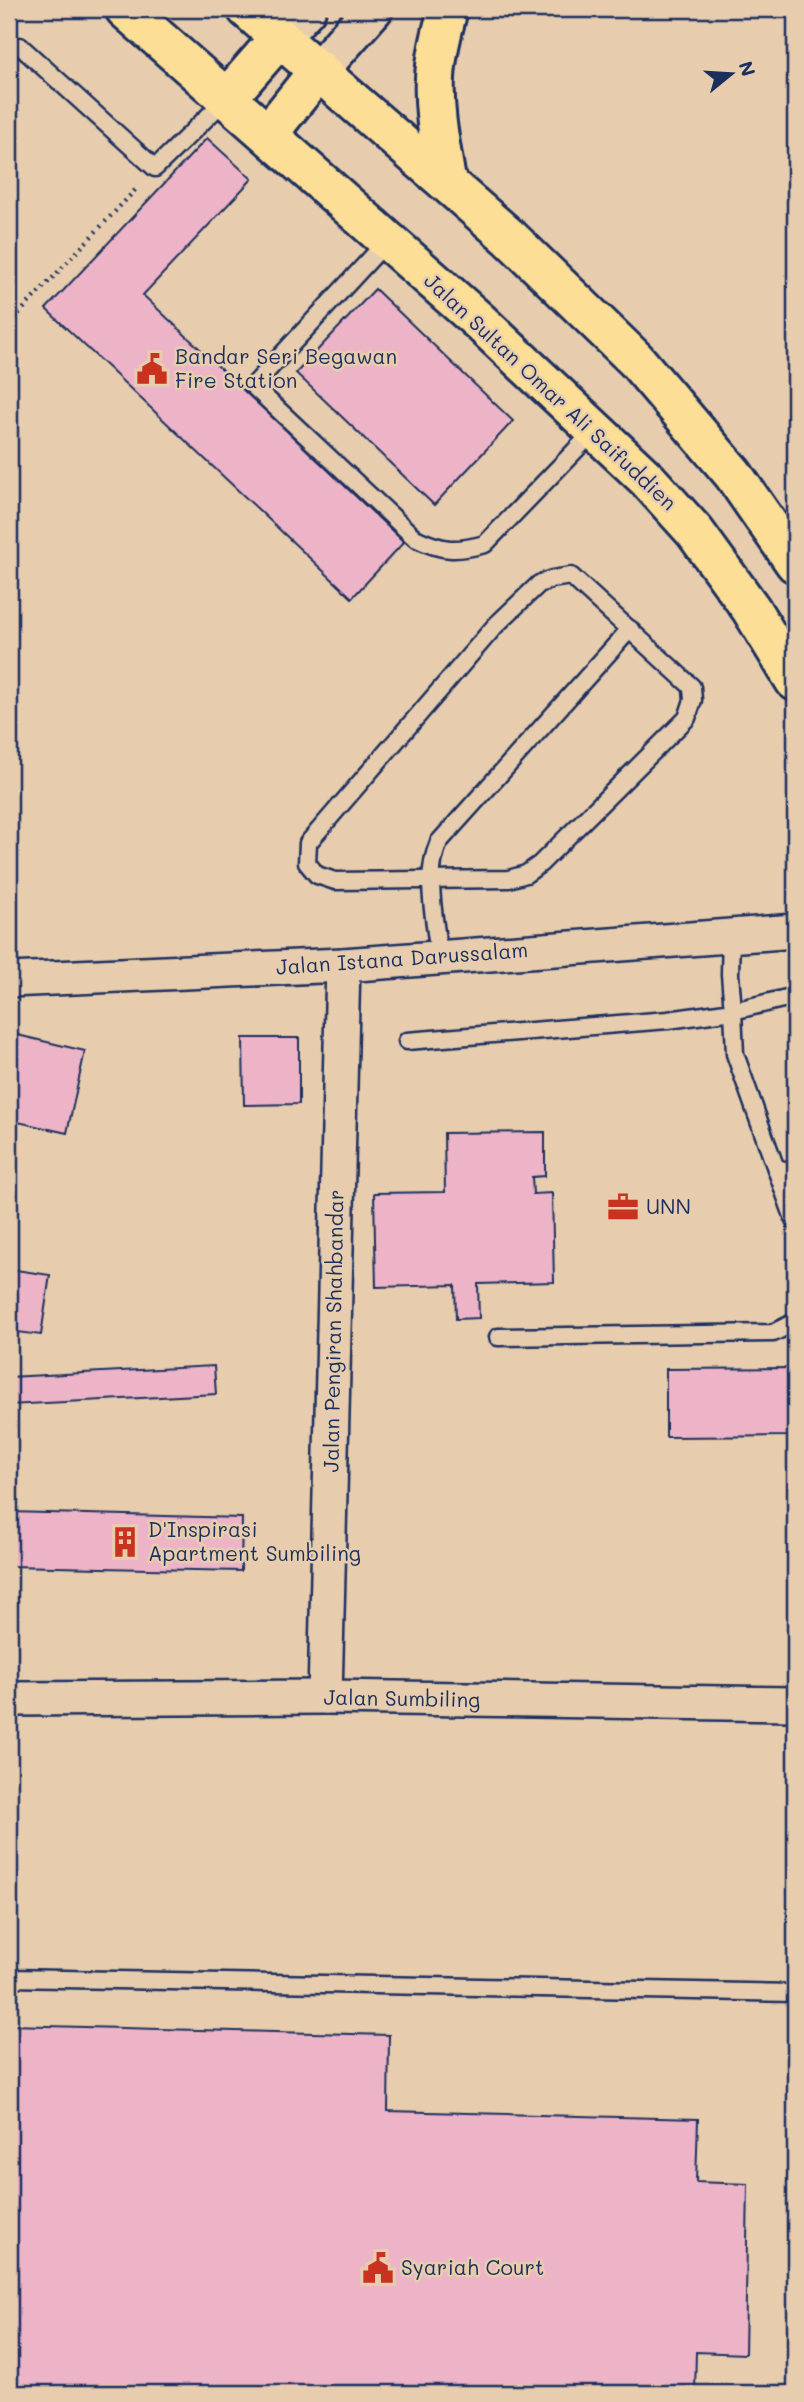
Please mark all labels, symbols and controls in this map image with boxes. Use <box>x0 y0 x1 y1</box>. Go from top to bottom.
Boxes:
north arrow <box>696 38 766 108</box>
text: N <box>734 58 762 79</box>
street label: Jalan Sultan Omar Ali Saifuddien <box>419 266 683 515</box>
place label: Bandar Seri Begawan Fire Station <box>175 342 397 393</box>
public building icon: Bandar Seri Begawan Fire Station <box>135 352 169 386</box>
street label: Jalan Istana Darussalam <box>275 935 529 980</box>
street label: Jalan Pengiran Shahbandar <box>317 1189 348 1473</box>
office icon: UNN <box>606 1190 640 1224</box>
place label: UNN <box>646 1192 691 1219</box>
place label: D'Inspirasi Apartment Sumbiling <box>148 1515 361 1566</box>
building icon: D'Inspirasi Apartment Sumbiling <box>108 1525 142 1559</box>
street label: Jalan Sumbiling <box>323 1683 481 1712</box>
public building icon: Syariah Court <box>361 2251 395 2285</box>
place label: Syariah Court <box>401 2253 544 2280</box>

